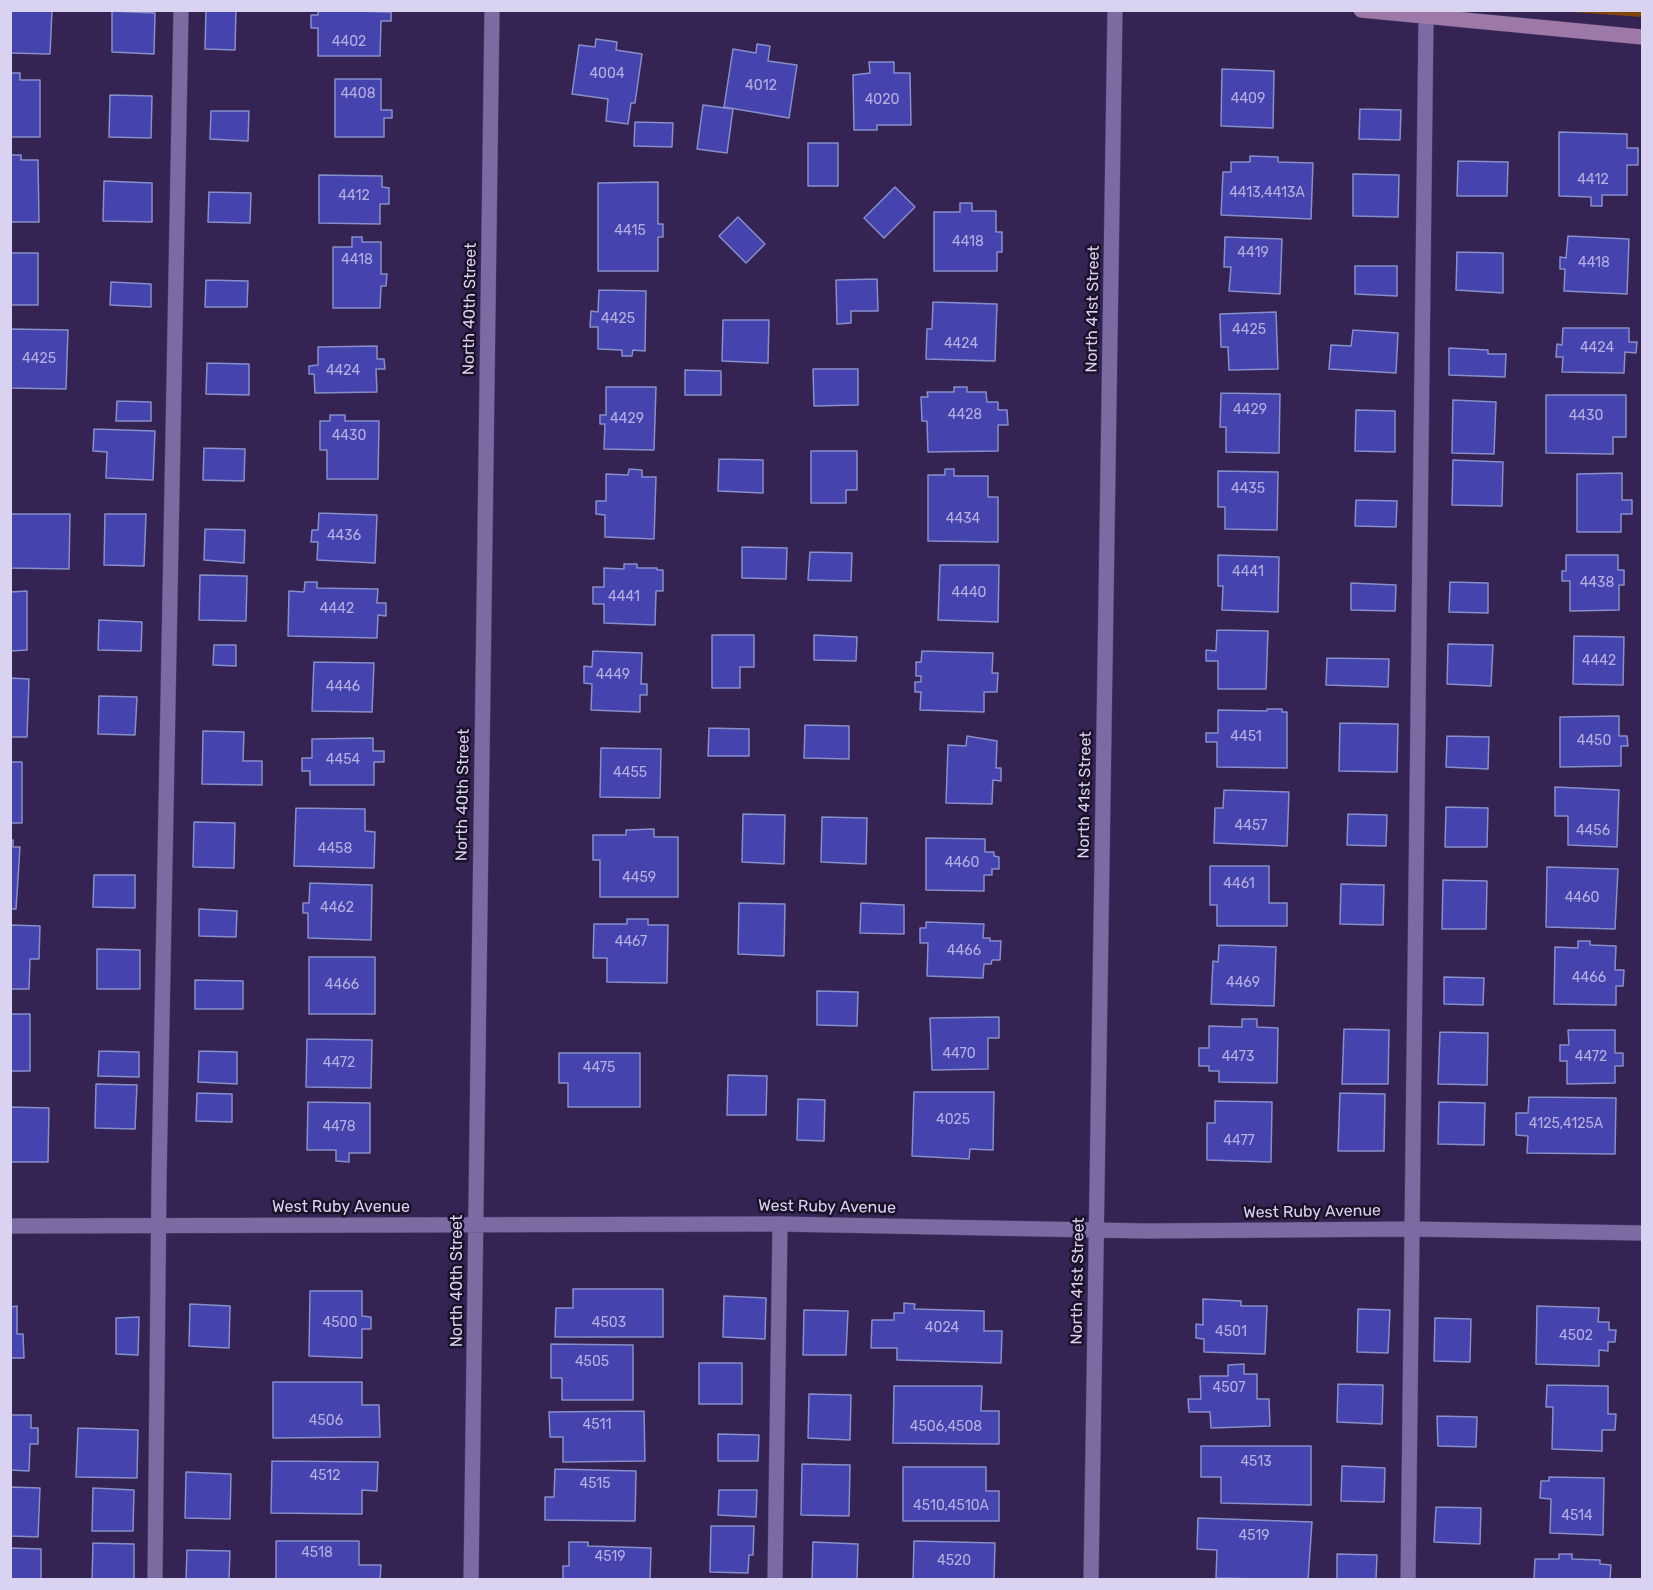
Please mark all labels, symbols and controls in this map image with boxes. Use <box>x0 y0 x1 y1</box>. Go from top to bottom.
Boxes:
house number: 4402 <box>332 34 366 50</box>
house number: 4004 <box>589 66 625 82</box>
house number: 4012 <box>745 78 777 94</box>
house number: 4408 <box>340 86 376 102</box>
house number: 4409 <box>1231 91 1265 107</box>
house number: 4020 <box>865 92 899 108</box>
house number: 4412 <box>1577 172 1609 188</box>
house number: 4413,4413A <box>1229 185 1305 201</box>
house number: 4412 <box>338 188 370 204</box>
house number: 4415 <box>614 223 646 239</box>
house number: 4418 <box>952 234 984 250</box>
street label: North 40th Street <box>459 243 481 375</box>
street label: North 41st Street <box>1082 245 1104 373</box>
house number: 4419 <box>1237 245 1269 261</box>
house number: 4418 <box>341 252 373 268</box>
house number: 4418 <box>1578 255 1610 271</box>
house number: 4425 <box>601 311 635 327</box>
house number: 4425 <box>1232 322 1266 338</box>
house number: 4424 <box>944 336 978 352</box>
house number: 4424 <box>1580 340 1614 356</box>
house number: 4425 <box>22 351 56 367</box>
house number: 4424 <box>326 363 360 379</box>
house number: 4429 <box>1233 402 1267 418</box>
house number: 4428 <box>948 407 982 423</box>
house number: 4430 <box>1569 408 1603 424</box>
house number: 4429 <box>610 411 644 427</box>
house number: 4430 <box>332 428 366 444</box>
house number: 4435 <box>1231 481 1265 497</box>
house number: 4434 <box>946 511 980 527</box>
house number: 4436 <box>327 528 361 544</box>
house number: 4441 <box>1232 564 1264 580</box>
house number: 4438 <box>1580 575 1614 591</box>
house number: 4440 <box>952 585 986 601</box>
house number: 4441 <box>608 589 640 605</box>
house number: 4442 <box>320 601 354 617</box>
house number: 4442 <box>1582 653 1616 669</box>
house number: 4449 <box>596 667 630 683</box>
house number: 4446 <box>326 679 360 695</box>
street label: North 40th Street <box>452 729 474 861</box>
house number: 4451 <box>1230 729 1262 745</box>
street label: North 41st Street <box>1074 731 1096 859</box>
house number: 4450 <box>1577 733 1611 749</box>
house number: 4454 <box>326 752 360 768</box>
house number: 4455 <box>613 765 647 781</box>
house number: 4457 <box>1235 818 1267 834</box>
house number: 4456 <box>1576 823 1610 839</box>
house number: 4458 <box>318 841 352 857</box>
house number: 4460 <box>945 855 979 871</box>
house number: 4459 <box>622 870 656 886</box>
house number: 4461 <box>1223 876 1255 892</box>
house number: 4460 <box>1565 890 1599 906</box>
house number: 4462 <box>320 900 354 916</box>
house number: 4467 <box>615 934 647 950</box>
house number: 4466 <box>947 943 981 959</box>
house number: 4466 <box>1572 970 1606 986</box>
house number: 4469 <box>1226 975 1260 991</box>
house number: 4466 <box>325 977 359 993</box>
house number: 4470 <box>942 1046 976 1062</box>
house number: 4473 <box>1222 1049 1254 1065</box>
house number: 4472 <box>1575 1049 1607 1065</box>
house number: 4472 <box>323 1055 355 1071</box>
house number: 4475 <box>583 1060 615 1076</box>
house number: 4025 <box>936 1112 970 1128</box>
house number: 4125,4125A <box>1529 1116 1603 1132</box>
house number: 4478 <box>322 1119 356 1135</box>
house number: 4477 <box>1223 1133 1255 1149</box>
street label: West Ruby Avenue <box>758 1196 896 1218</box>
street label: West Ruby Avenue <box>272 1197 410 1217</box>
street label: West Ruby Avenue <box>1243 1201 1381 1223</box>
street label: North 40th Street <box>447 1215 467 1347</box>
street label: North 41st Street <box>1067 1217 1089 1345</box>
house number: 4500 <box>323 1315 357 1331</box>
house number: 4503 <box>592 1315 626 1331</box>
house number: 4024 <box>925 1320 959 1336</box>
house number: 4501 <box>1215 1324 1247 1340</box>
house number: 4502 <box>1559 1328 1593 1344</box>
house number: 4505 <box>575 1354 609 1370</box>
house number: 4507 <box>1212 1380 1246 1396</box>
house number: 4506 <box>309 1413 343 1429</box>
house number: 4511 <box>583 1417 611 1433</box>
house number: 4506,4508 <box>910 1419 982 1435</box>
house number: 4513 <box>1240 1454 1272 1470</box>
house number: 4512 <box>309 1468 341 1484</box>
house number: 4515 <box>579 1476 611 1492</box>
house number: 4510,4510A <box>913 1498 989 1514</box>
house number: 4514 <box>1561 1508 1593 1524</box>
house number: 4519 <box>1238 1528 1270 1544</box>
house number: 4518 <box>301 1545 333 1561</box>
house number: 4519 <box>594 1549 626 1565</box>
house number: 4520 <box>937 1553 971 1569</box>

